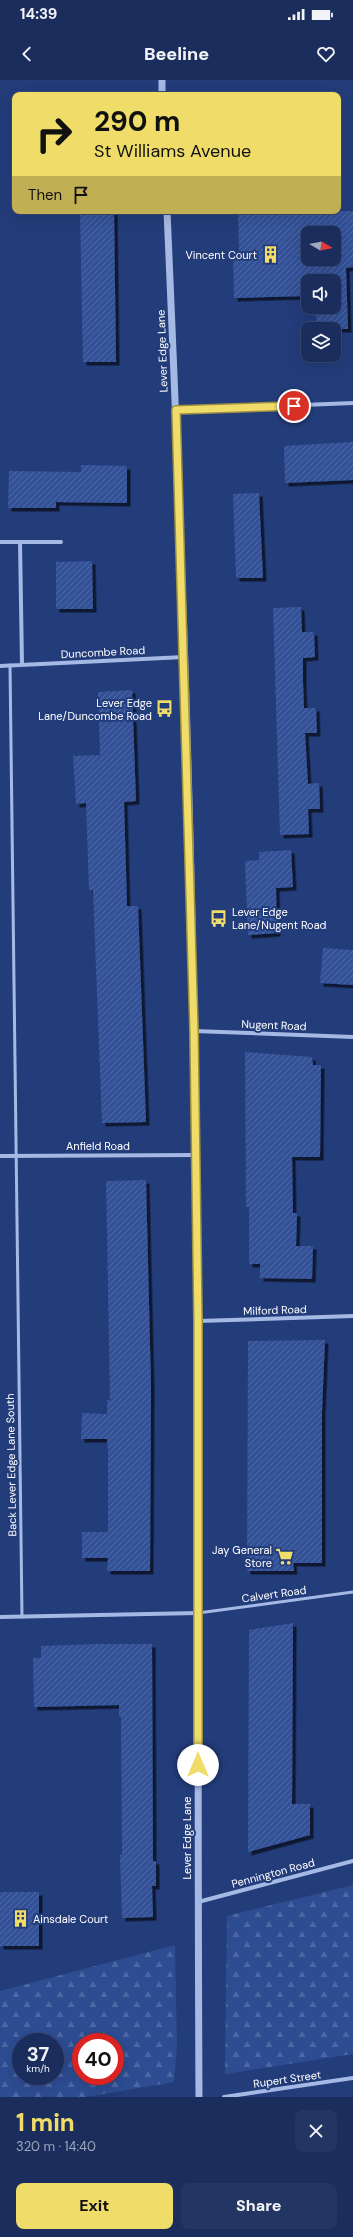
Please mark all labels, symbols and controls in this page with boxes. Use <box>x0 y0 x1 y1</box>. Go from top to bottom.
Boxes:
text: 14:39 <box>20 4 57 24</box>
text: Beeline <box>144 42 209 66</box>
icon: back <box>16 43 38 65</box>
icon: heart <box>315 43 337 65</box>
text: 290 m <box>94 103 180 140</box>
icon: right <box>28 108 80 160</box>
text: St Williams Avenue <box>94 139 251 163</box>
icon: arrive <box>70 184 92 206</box>
text: Then <box>28 185 62 205</box>
north arrow <box>301 226 341 266</box>
map controls <box>301 226 341 362</box>
building icon: Vincent Court <box>260 245 280 265</box>
place label: Vincent Court <box>186 248 257 262</box>
button: sound <box>301 274 341 314</box>
street label: Lever Edge Lane <box>154 309 170 393</box>
button: layers <box>301 322 341 362</box>
pin <box>277 389 311 423</box>
icon: arrive <box>283 395 305 417</box>
street label: Duncombe Road <box>60 643 146 661</box>
place label: Lever Edge Lane/Duncombe Road <box>38 696 152 723</box>
bus stop icon: Lever Edge Lane/Duncombe Road <box>155 699 175 719</box>
place label: Lever Edge Lane/Nugent Road <box>232 905 327 932</box>
bus stop icon: Lever Edge Lane/Nugent Road <box>209 908 229 928</box>
street label: Nugent Road <box>241 1017 307 1033</box>
street label: Anfield Road <box>66 1139 130 1153</box>
street label: Milford Road <box>243 1302 307 1318</box>
street label: Back Lever Edge Lane South <box>3 1393 19 1537</box>
place label: Jay General Store <box>212 1543 272 1570</box>
supermarket icon: Jay General Store <box>275 1546 295 1566</box>
street label: Calvert Road <box>241 1583 307 1605</box>
position arrow <box>177 1744 219 1786</box>
street label: Lever Edge Lane <box>180 1797 194 1879</box>
street label: Pennington Road <box>230 1855 316 1891</box>
building icon: Ainsdale Court <box>10 1909 30 1929</box>
place label: Ainsdale Court <box>33 1912 108 1926</box>
speed limit sign: 40 <box>72 2033 124 2085</box>
text: 37 <box>27 2041 49 2067</box>
text: km/h <box>26 2062 50 2075</box>
street label: Rupert Street <box>252 2067 322 2091</box>
text: 1 min <box>16 2107 75 2138</box>
button: close <box>295 2110 337 2152</box>
text: 320 m · 14:40 <box>16 2138 96 2155</box>
button: Exit <box>16 2183 173 2229</box>
button: Share <box>181 2183 337 2229</box>

